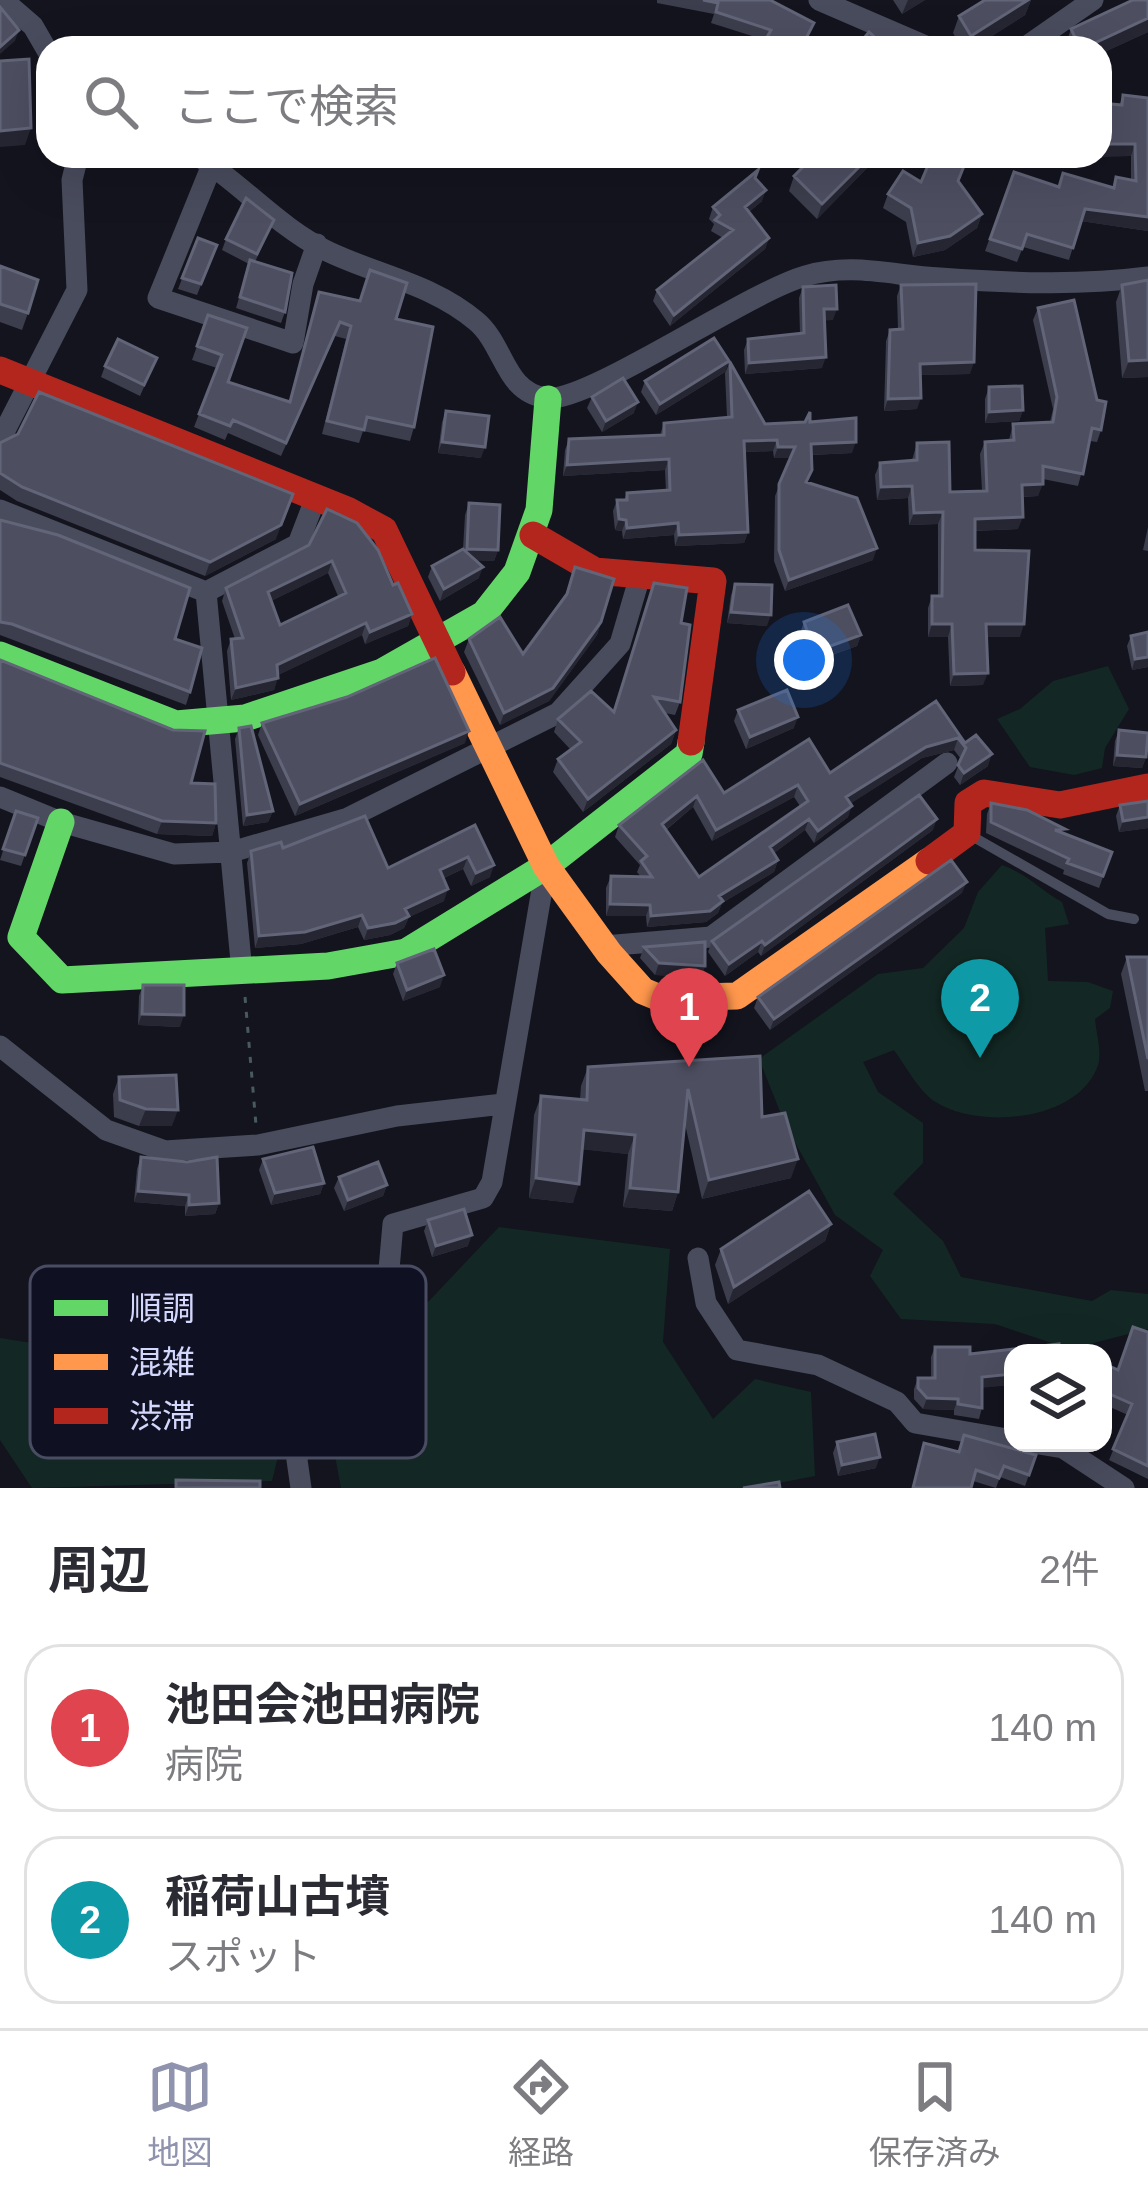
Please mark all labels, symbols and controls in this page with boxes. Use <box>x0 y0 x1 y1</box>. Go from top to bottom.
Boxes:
search box <box>36 36 1112 168</box>
icon: search <box>78 69 144 135</box>
text: ここで検索 <box>174 81 399 132</box>
your location <box>774 630 834 690</box>
pin: 2 <box>941 959 1019 1058</box>
pin: 1 <box>650 968 728 1067</box>
legend <box>30 1266 426 1458</box>
text: 順調 <box>129 1290 195 1327</box>
text: 混雑 <box>129 1344 195 1381</box>
map controls <box>1004 1344 1112 1452</box>
button: layers <box>1004 1344 1112 1452</box>
text: 渋滞 <box>129 1398 195 1435</box>
text: 周辺 <box>48 1542 150 1599</box>
text: 2件 <box>1039 1548 1100 1591</box>
text: 池田会池田病院 <box>165 1679 480 1730</box>
text: 1 <box>79 1706 101 1749</box>
text: 140 m <box>989 1706 1097 1749</box>
text: 病院 <box>165 1743 243 1786</box>
text: 稲荷山古墳 <box>165 1871 390 1922</box>
text: 2 <box>79 1898 101 1941</box>
text: 140 m <box>989 1898 1097 1941</box>
text: スポット <box>165 1935 321 1978</box>
tab: 地図 <box>147 2054 213 2174</box>
tab: 経路 <box>508 2054 574 2174</box>
tab: 保存済み <box>869 2054 1001 2174</box>

